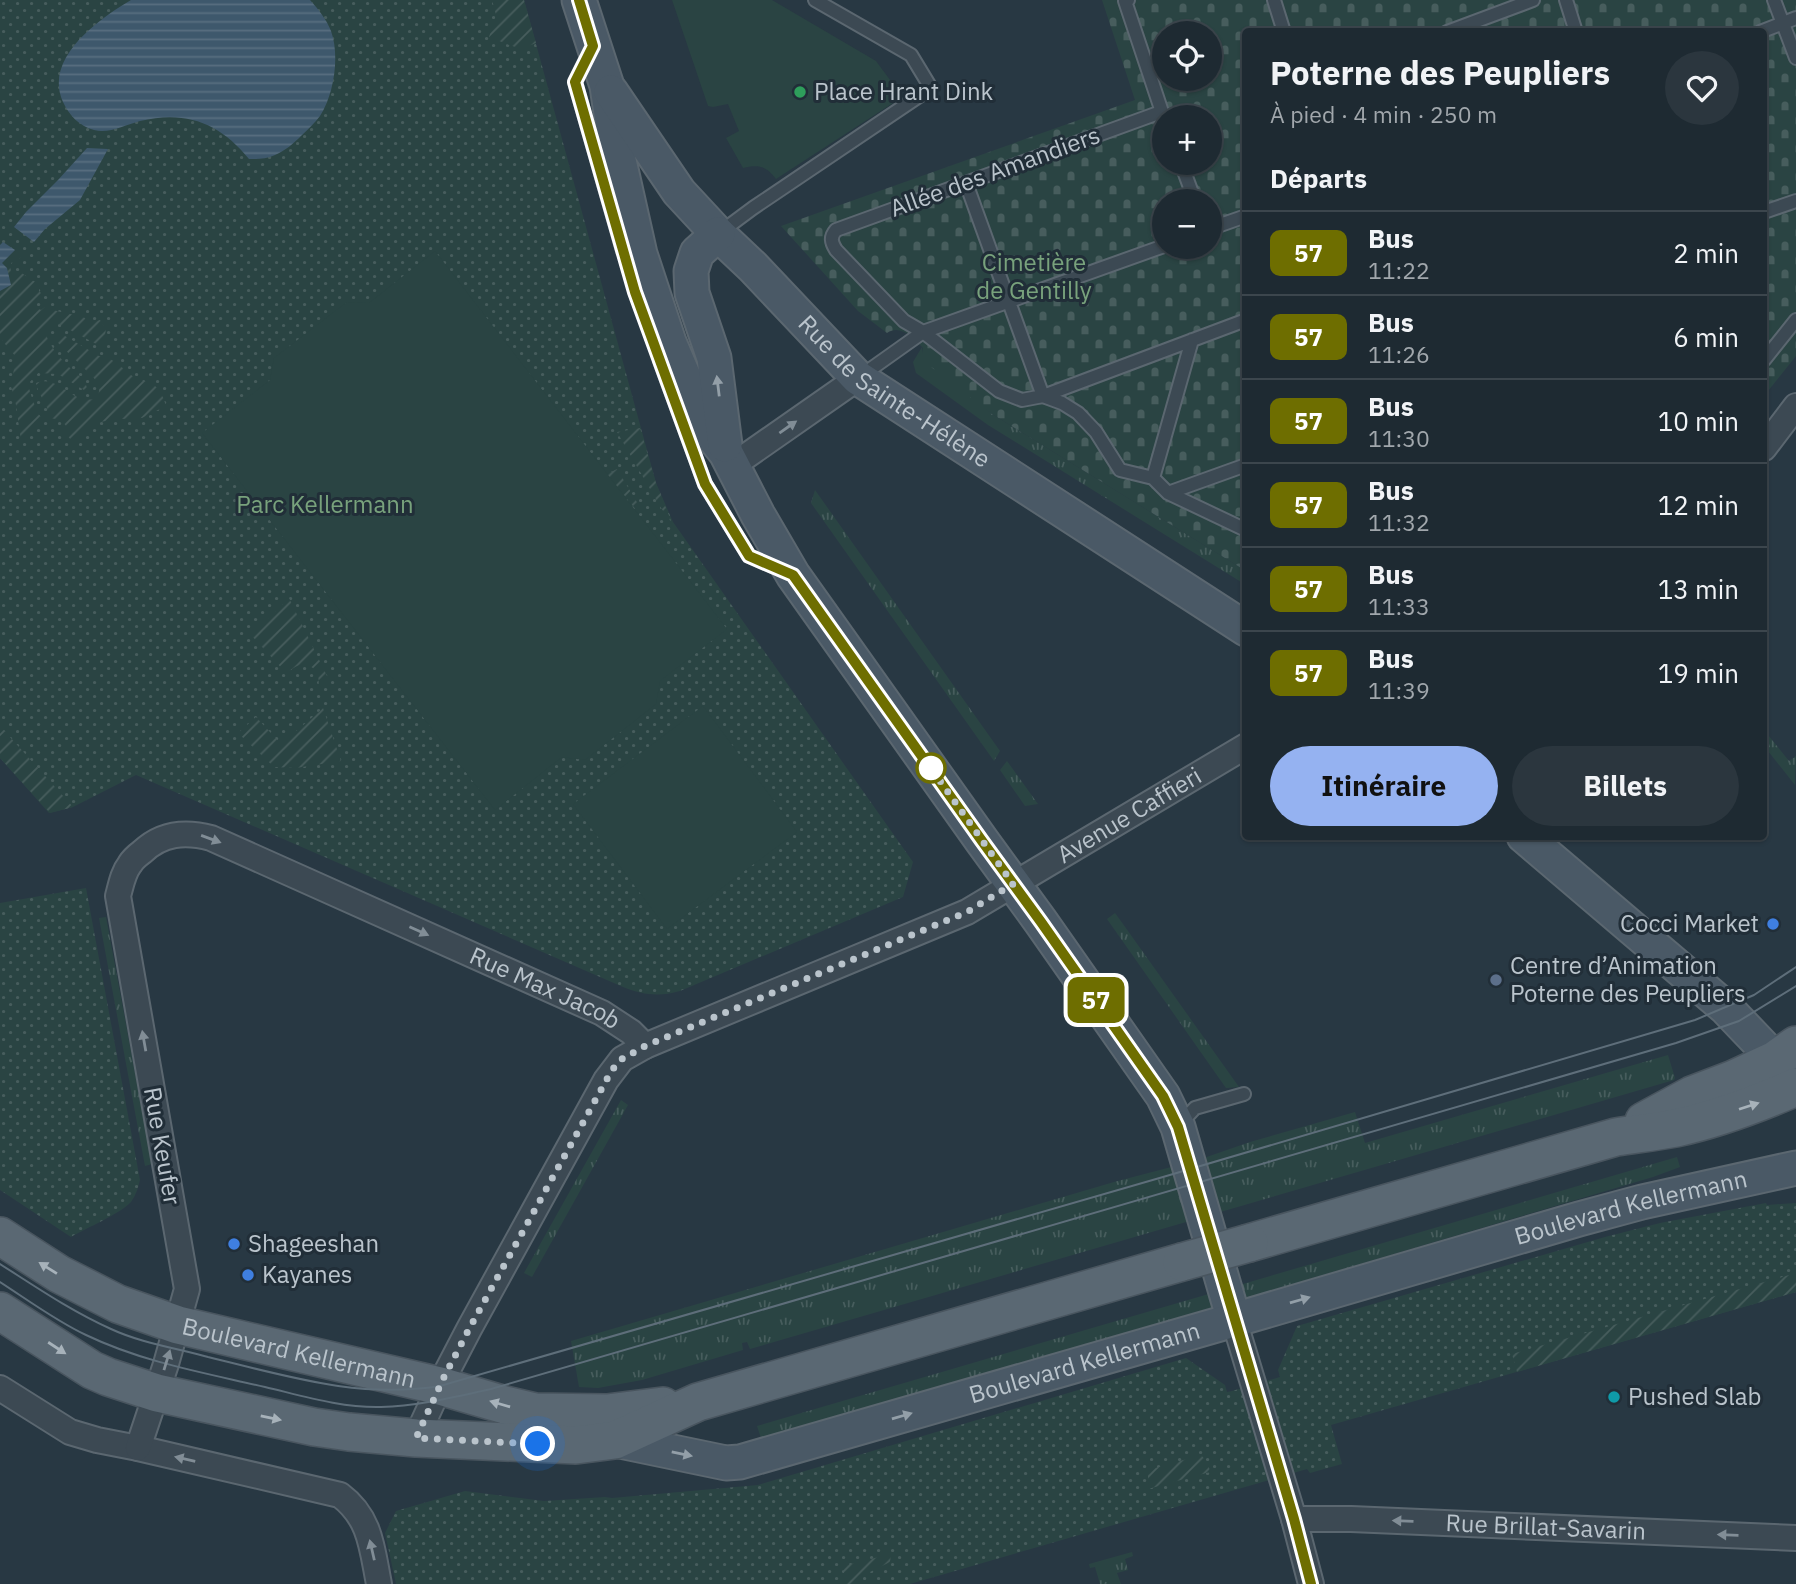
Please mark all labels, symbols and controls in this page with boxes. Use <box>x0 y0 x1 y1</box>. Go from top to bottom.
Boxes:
map controls <box>1152 21 1222 259</box>
button: locate <box>1152 21 1222 91</box>
text: Poterne des Peupliers <box>1270 51 1610 94</box>
button: heart <box>1665 51 1739 125</box>
place label: Place Hrant Dink <box>814 75 994 107</box>
marker: Place Hrant Dink <box>792 84 808 100</box>
text: À pied · 4 min · 250 m <box>1270 99 1497 129</box>
button: + <box>1152 105 1222 175</box>
street label: Allée des Amandiers <box>885 118 1104 224</box>
text: Départs <box>1270 161 1367 195</box>
button: − <box>1152 189 1222 259</box>
text: Bus <box>1368 221 1414 255</box>
text: 2 min <box>1673 236 1739 270</box>
text: 57 <box>1294 237 1323 269</box>
park label: Cimetière de Gentilly <box>976 246 1092 306</box>
text: 11:22 <box>1368 255 1430 285</box>
text: Bus <box>1368 305 1414 339</box>
street label: Rue de Sainte-Hélène <box>792 308 997 474</box>
text: 6 min <box>1673 320 1739 354</box>
text: 57 <box>1294 321 1323 353</box>
text: 11:26 <box>1368 339 1430 369</box>
one-way arrow <box>712 374 723 396</box>
text: Bus <box>1368 389 1414 423</box>
text: 10 min <box>1658 404 1739 438</box>
text: 57 <box>1294 405 1323 437</box>
one-way arrow <box>779 420 797 434</box>
text: 11:30 <box>1368 423 1430 453</box>
text: Bus <box>1368 473 1414 507</box>
park label: Parc Kellermann <box>236 488 414 520</box>
text: 12 min <box>1658 488 1739 522</box>
text: 57 <box>1294 489 1323 521</box>
text: 11:32 <box>1368 507 1430 537</box>
text: Bus <box>1368 557 1414 591</box>
text: 13 min <box>1658 572 1739 606</box>
text: 57 <box>1294 573 1323 605</box>
text: 11:33 <box>1368 591 1430 621</box>
text: Bus <box>1368 641 1414 675</box>
text: 19 min <box>1658 656 1739 690</box>
text: 57 <box>1294 657 1323 689</box>
text: 11:39 <box>1368 675 1430 705</box>
button: Itinéraire <box>1270 746 1498 826</box>
button: Billets <box>1512 746 1739 826</box>
unlabelled marker <box>916 753 946 783</box>
street label: Avenue Caffieri <box>1051 759 1207 870</box>
one-way arrow <box>201 834 222 845</box>
place label: Cocci Market <box>1620 907 1759 939</box>
marker: Cocci Market <box>1765 916 1781 932</box>
one-way arrow <box>409 925 429 937</box>
street label: Rue Max Jacob <box>465 939 627 1036</box>
place label: Centre d’Animation Poterne des Peupliers <box>1510 949 1746 1009</box>
marker: Centre d’Animation Poterne des Peupliers <box>1488 972 1504 988</box>
line badge: 57 <box>1064 977 1128 1023</box>
text: 57 <box>1082 984 1110 1016</box>
one-way arrow <box>138 1030 149 1052</box>
street label: Rue Keufer <box>137 1084 189 1207</box>
one-way arrow <box>1738 1100 1759 1111</box>
street label: Boulevard Kellermann <box>1511 1162 1750 1252</box>
place label: Shageeshan <box>248 1227 379 1259</box>
marker: Shageeshan <box>226 1236 242 1252</box>
place label: Kayanes <box>262 1258 353 1290</box>
one-way arrow <box>39 1261 58 1274</box>
marker: Kayanes <box>240 1267 256 1283</box>
one-way arrow <box>1290 1295 1311 1305</box>
street label: Boulevard Kellermann <box>179 1309 419 1395</box>
street label: Boulevard Kellermann <box>965 1314 1204 1410</box>
one-way arrow <box>47 1342 67 1355</box>
one-way arrow <box>163 1349 173 1370</box>
place label: Pushed Slab <box>1628 1380 1761 1412</box>
marker: Pushed Slab <box>1606 1389 1622 1405</box>
one-way arrow <box>489 1398 510 1408</box>
one-way arrow <box>892 1410 913 1420</box>
one-way arrow <box>261 1412 283 1423</box>
your location <box>520 1426 555 1461</box>
one-way arrow <box>671 1448 693 1459</box>
one-way arrow <box>174 1453 196 1464</box>
street label: Rue Brillat-Savarin <box>1445 1506 1647 1547</box>
one-way arrow <box>1391 1516 1413 1527</box>
one-way arrow <box>1717 1530 1739 1541</box>
one-way arrow <box>366 1539 377 1561</box>

